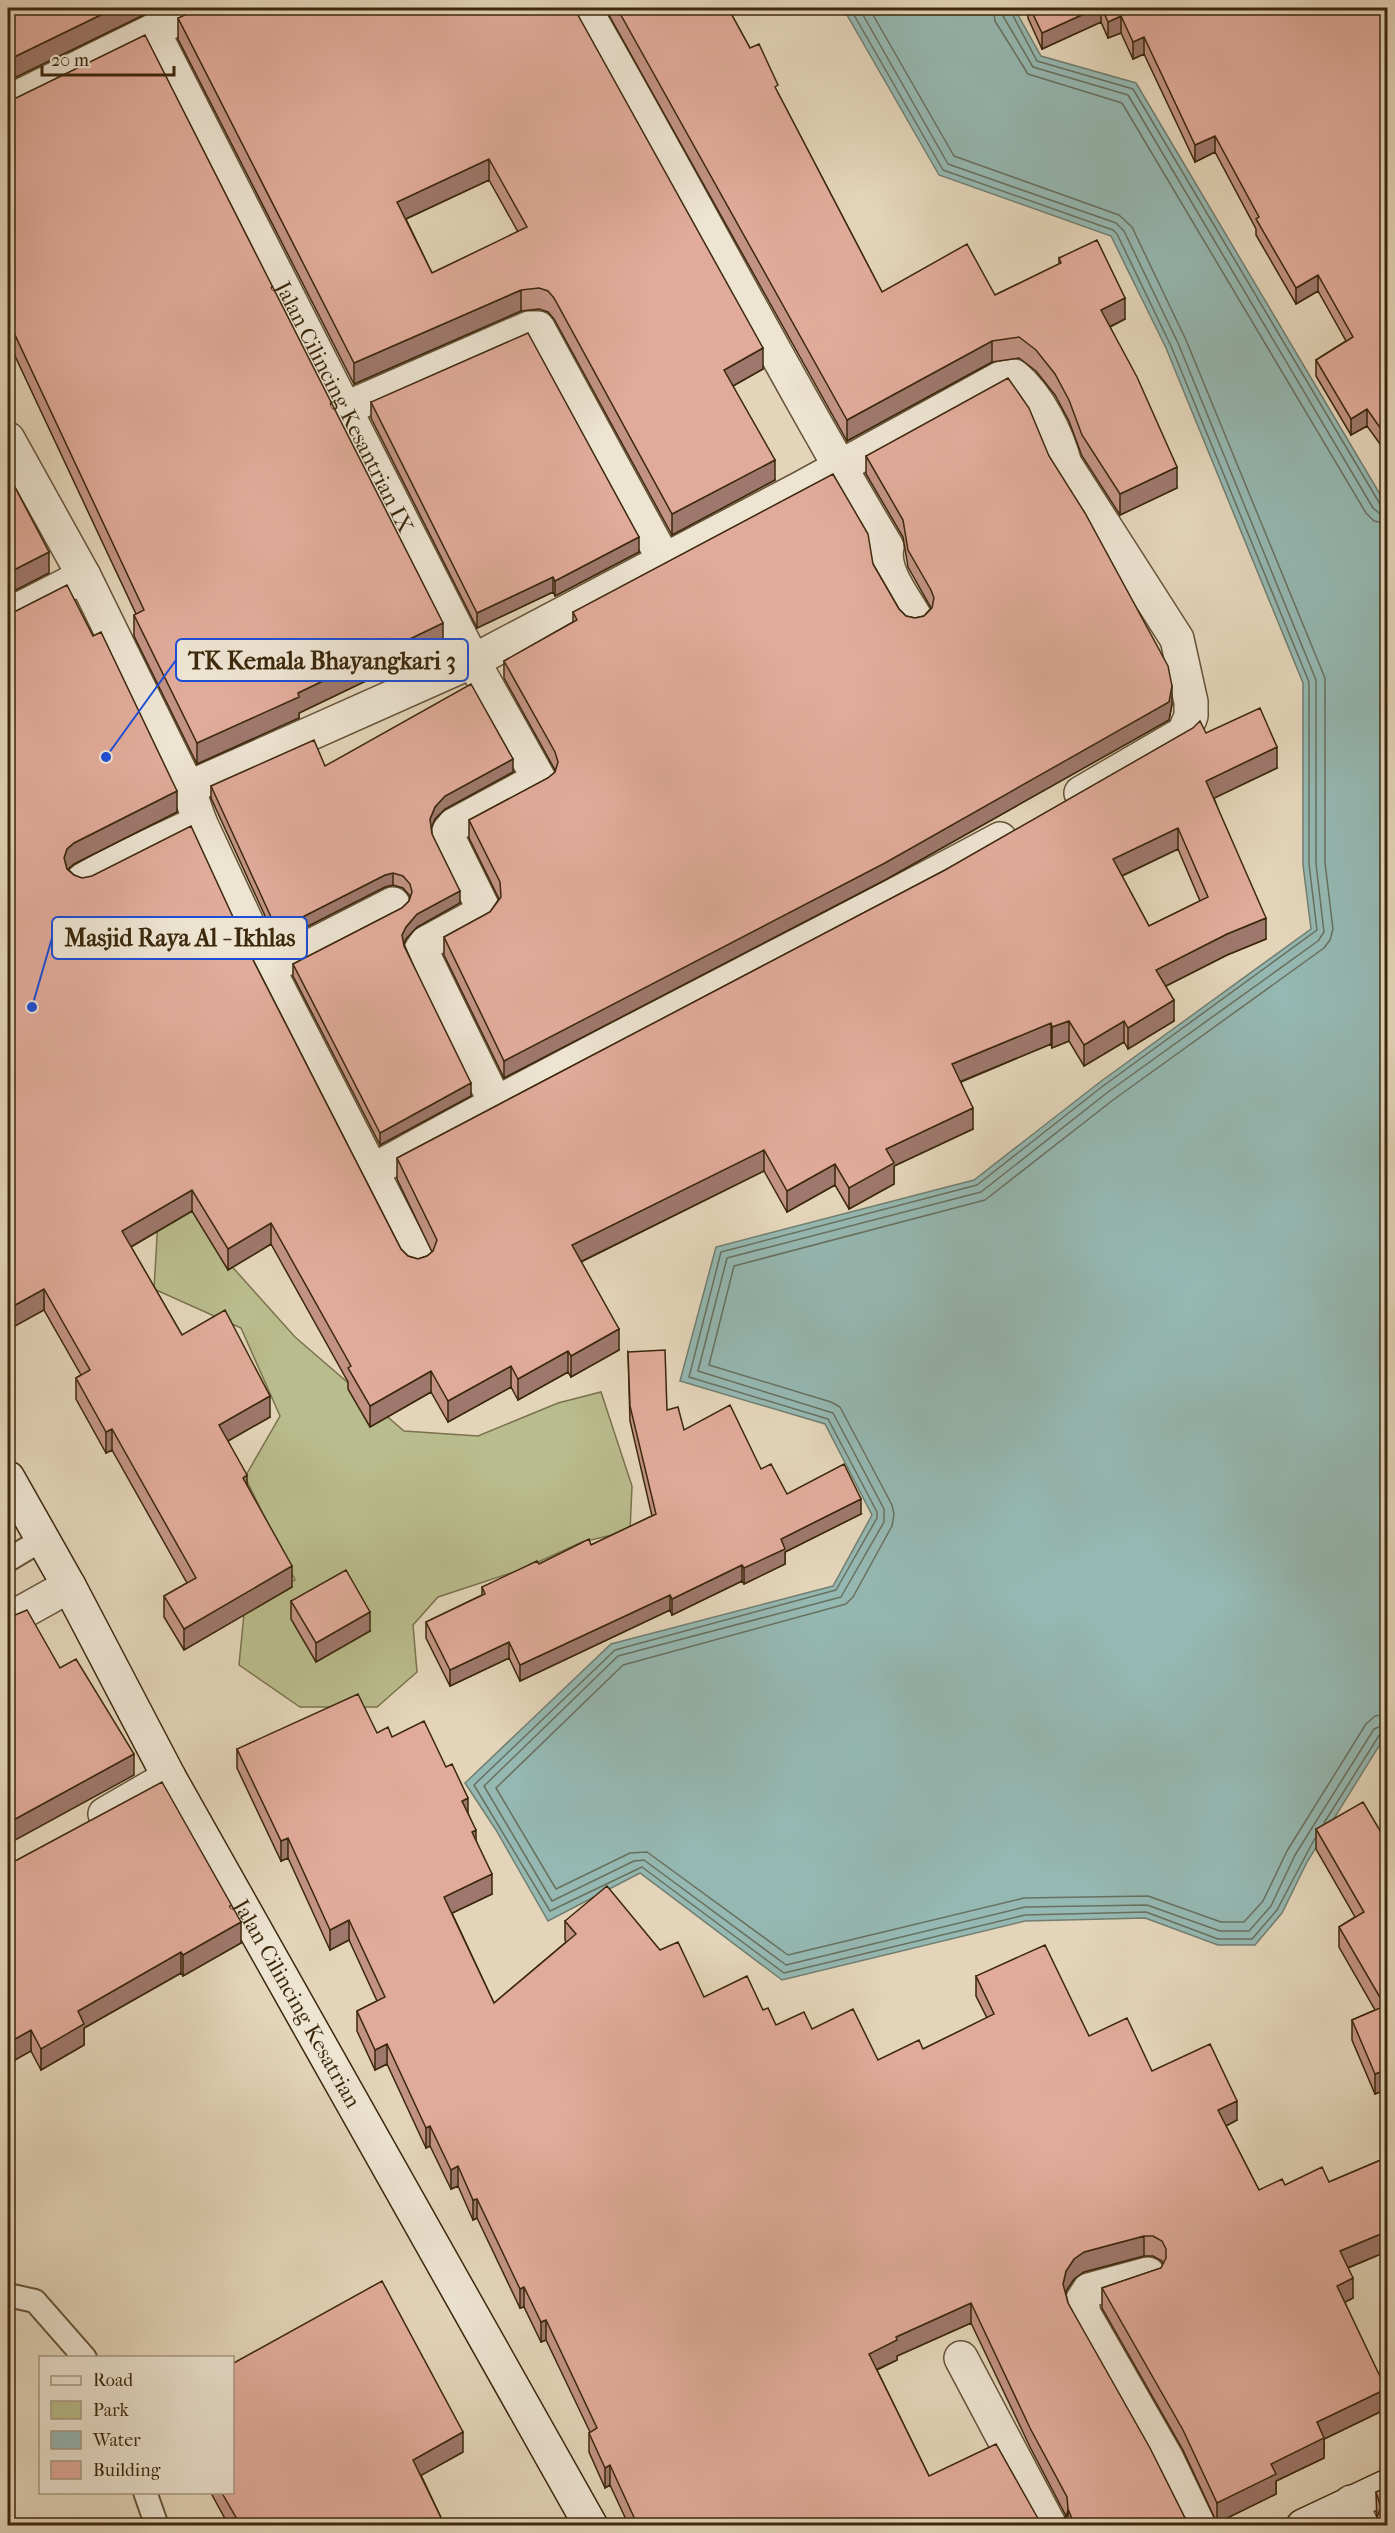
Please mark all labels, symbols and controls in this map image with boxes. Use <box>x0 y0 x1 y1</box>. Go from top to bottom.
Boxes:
scale bar <box>42 39 174 77</box>
text: 20 m <box>51 50 89 71</box>
street label: Jalan Cilincing Kesantrian IX <box>269 276 419 537</box>
callout: TK Kemala Bhayangkari 3 <box>176 639 468 681</box>
text: TK Kemala Bhayangkari 3 <box>187 647 456 675</box>
callout: Masjid Raya Al - Ikhlas <box>52 917 307 959</box>
text: Masjid Raya Al - Ikhlas <box>65 924 296 952</box>
street label: Jalan Cilincing Kesatrian <box>227 1893 366 2113</box>
legend <box>39 2356 234 2494</box>
text: Road <box>93 2370 133 2391</box>
text: Park <box>93 2400 130 2421</box>
text: Water <box>92 2430 141 2451</box>
text: Building <box>93 2460 161 2481</box>

